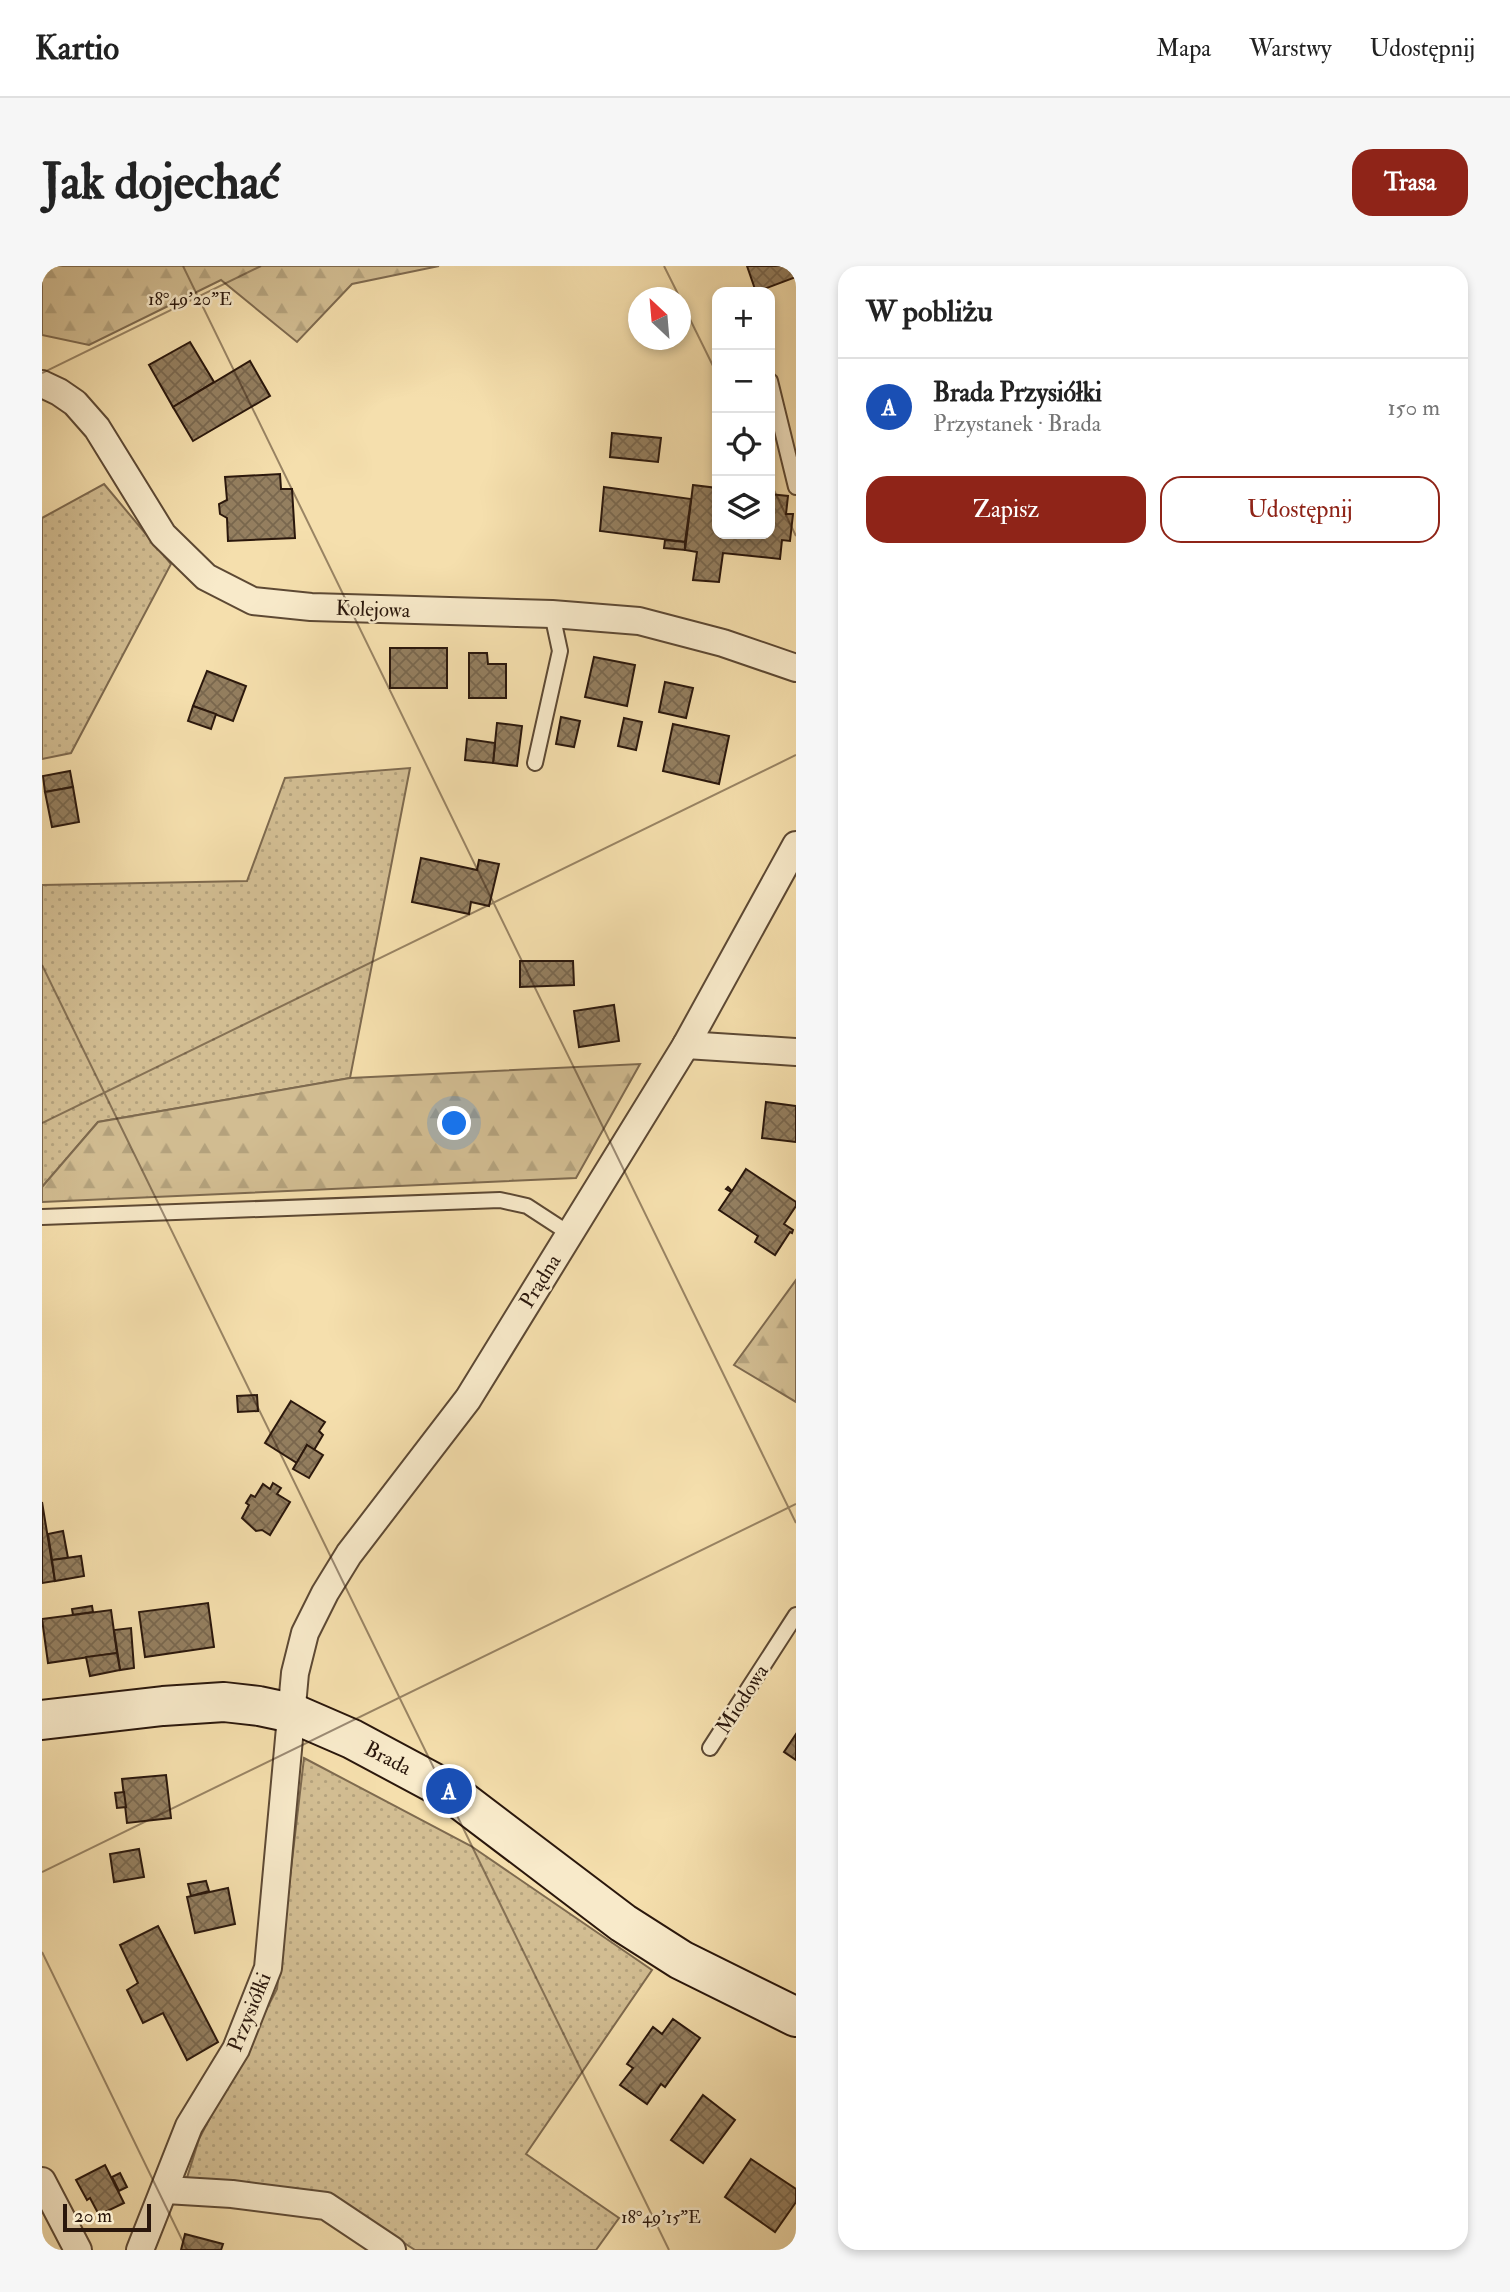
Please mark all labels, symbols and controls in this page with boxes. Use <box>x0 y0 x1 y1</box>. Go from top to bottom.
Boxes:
text: Kartio <box>35 28 119 69</box>
text: Mapa <box>1156 33 1211 64</box>
text: Warstwy <box>1249 33 1332 64</box>
text: Udostępnij <box>1370 33 1475 64</box>
button: Trasa <box>1352 149 1468 216</box>
text: Jak dojechać <box>42 152 280 213</box>
north arrow <box>628 287 691 350</box>
map controls <box>712 287 775 539</box>
button: + <box>712 287 775 350</box>
text: 18°49'20"E <box>148 288 232 311</box>
text: W pobliżu <box>866 293 993 330</box>
button: − <box>712 350 775 413</box>
text: Brada Przysiółki <box>933 377 1102 409</box>
text: A <box>882 393 896 422</box>
text: 150 m <box>1387 393 1440 422</box>
text: Przystanek · Brada <box>933 409 1101 438</box>
button: locate <box>712 413 775 476</box>
button: layers <box>712 476 775 539</box>
button: Zapisz <box>866 476 1146 543</box>
button: Udostępnij <box>1160 476 1440 543</box>
street label: Kolejowa <box>335 595 411 624</box>
your location <box>437 1106 471 1140</box>
street label: Prądna <box>514 1249 568 1313</box>
street label: Miodowa <box>710 1659 775 1739</box>
street label: Brada <box>360 1735 416 1782</box>
pin: A <box>426 1765 472 1817</box>
street label: Przysiółki <box>221 1968 278 2056</box>
scale bar <box>63 2201 150 2233</box>
text: 20 m <box>74 2204 112 2228</box>
text: 18°49'15"E <box>621 2206 701 2229</box>

